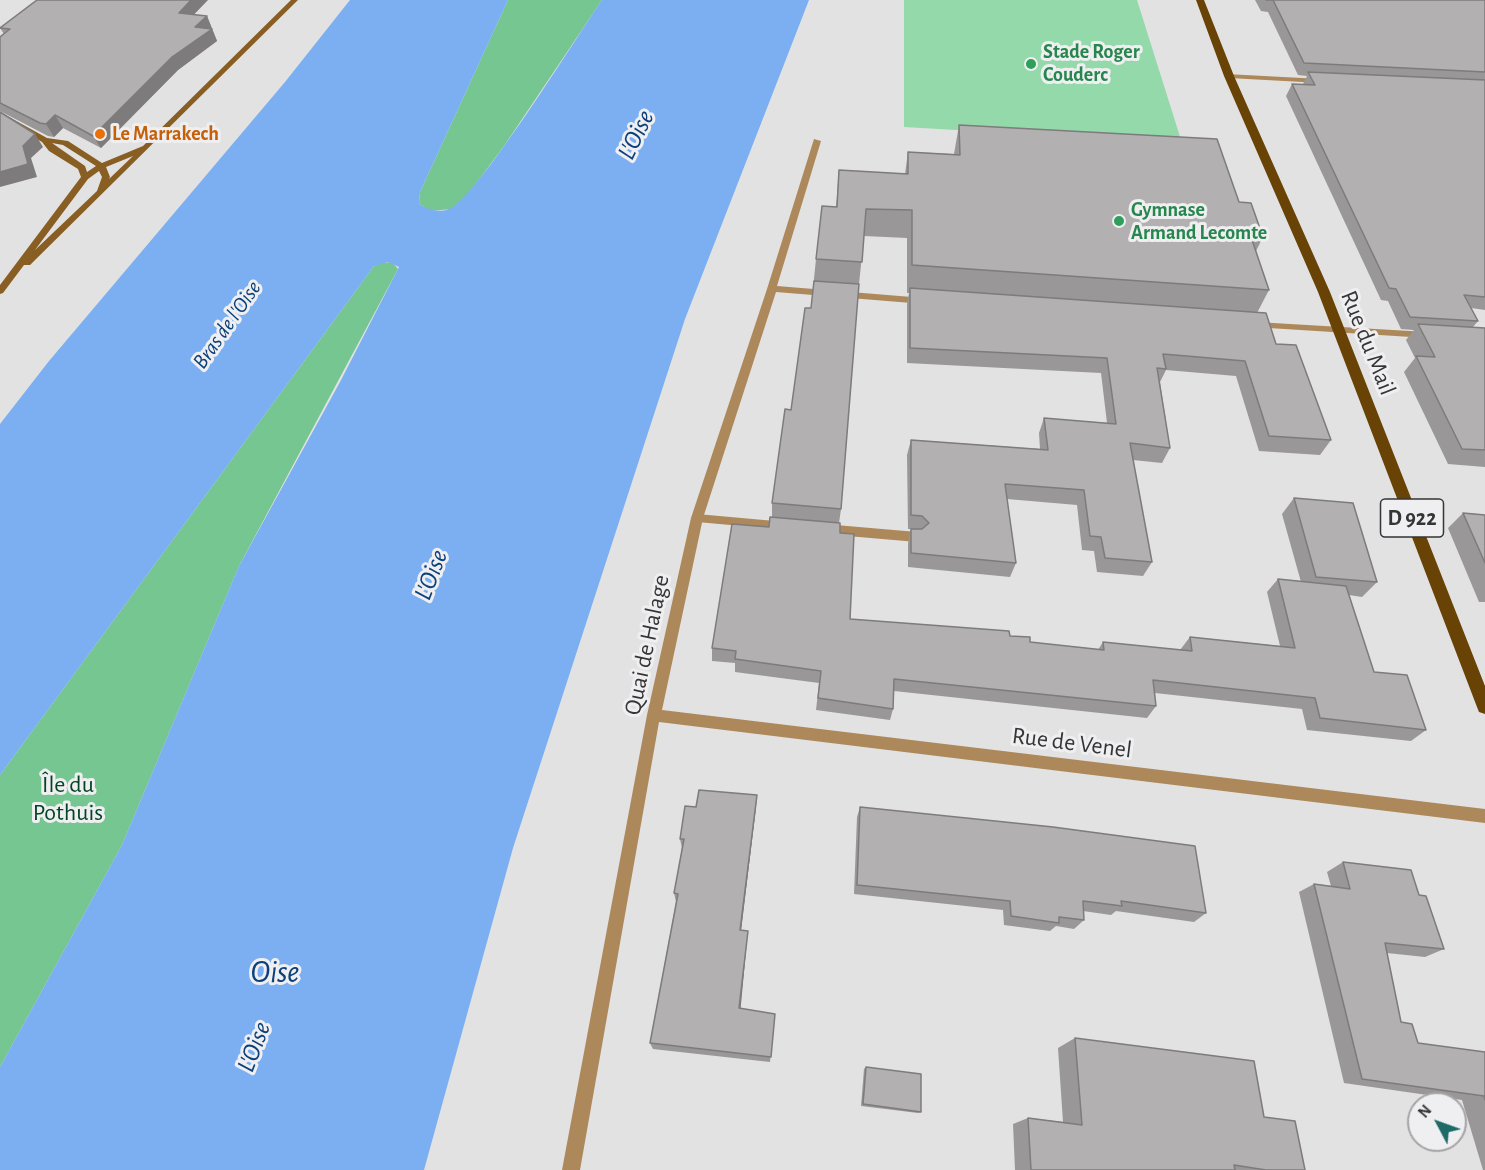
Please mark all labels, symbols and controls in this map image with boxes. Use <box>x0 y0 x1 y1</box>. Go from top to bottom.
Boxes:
place label: Stade Roger Couderc <box>1043 40 1140 87</box>
marker: Stade Roger Couderc <box>1024 57 1038 71</box>
water label: L'Oise <box>611 105 661 165</box>
place label: Le Marrakech <box>112 122 219 146</box>
marker: Le Marrakech <box>93 127 107 141</box>
place label: Gymnase Armand Lecomte <box>1131 198 1267 245</box>
marker: Gymnase Armand Lecomte <box>1112 214 1126 228</box>
water label: Bras de l'Oise <box>187 276 267 374</box>
street label: Rue du Mail <box>1334 287 1402 399</box>
road number: D 922 <box>1380 499 1444 537</box>
water label: L'Oise <box>407 546 455 604</box>
street label: Quai de Halage <box>618 572 676 718</box>
street label: Rue de Venel <box>1010 721 1134 765</box>
park label: Île du Pothuis <box>33 771 103 827</box>
water label: Oise <box>251 953 299 991</box>
water label: L'Oise <box>230 1018 278 1076</box>
north arrow <box>1407 1092 1467 1152</box>
text: N <box>1415 1102 1435 1121</box>

